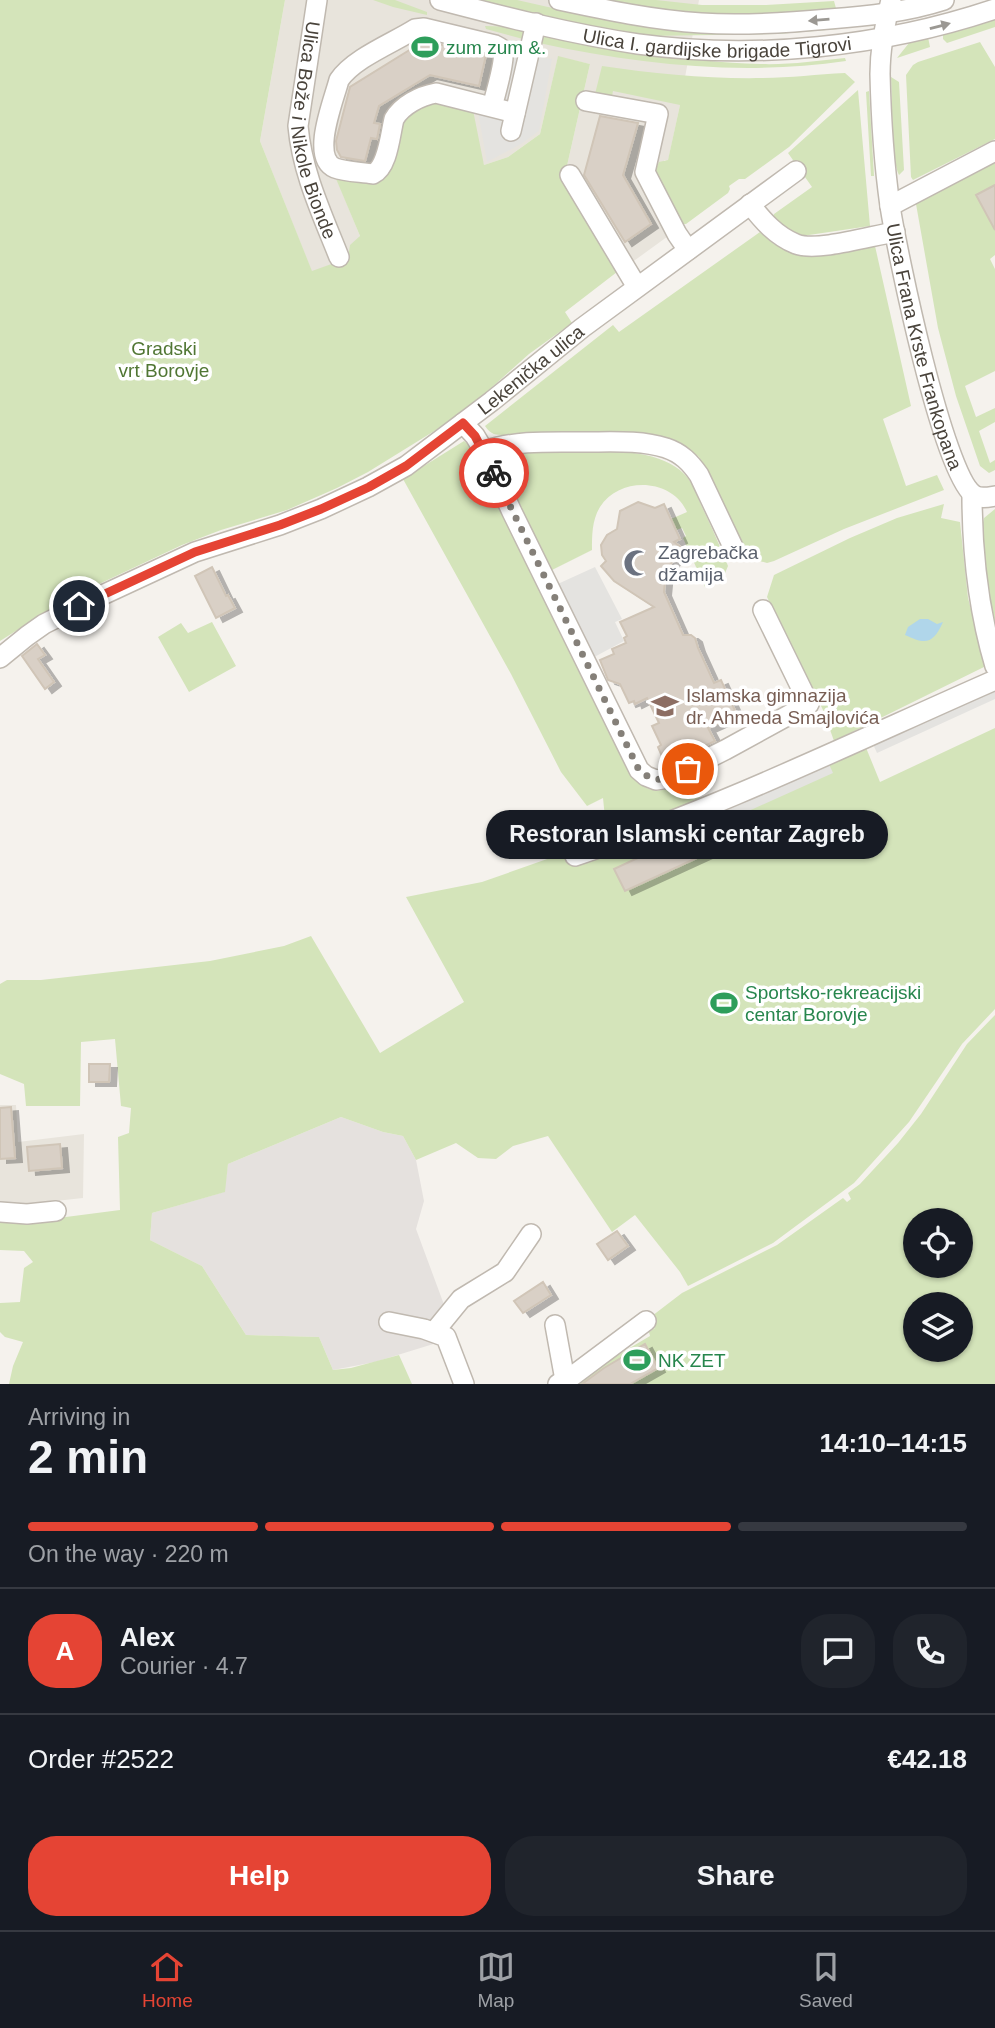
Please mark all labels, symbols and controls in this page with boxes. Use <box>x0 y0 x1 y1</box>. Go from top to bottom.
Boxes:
one-way arrow <box>808 15 830 26</box>
street label: Ulica Bože i Nikole Bionde <box>287 20 341 242</box>
one-way arrow <box>930 20 951 30</box>
street label: Ulica I. gardijske brigade Tigrovi <box>581 25 853 62</box>
sports icon: zum zum &. <box>410 32 440 62</box>
place label: zum zum &. <box>446 37 546 58</box>
street label: Ulica Frana Krste Frankopana <box>882 222 966 473</box>
street label: Lekenička ulica <box>474 321 588 419</box>
park label: Gradski vrt Borovje <box>119 338 209 381</box>
courier <box>459 438 529 508</box>
icon: bike <box>475 454 513 492</box>
place label: Zagrebačka džamija <box>658 542 759 585</box>
mosque icon: Zagrebačka džamija <box>622 548 652 578</box>
pin <box>49 576 109 636</box>
icon: home <box>60 587 98 625</box>
place label: Islamska gimnazija dr. Ahmeda Smajlovića <box>686 685 880 728</box>
school or university icon: Islamska gimnazija dr. Ahmeda Smajlovića <box>650 691 680 721</box>
pin <box>658 739 718 799</box>
icon: bag <box>669 750 707 788</box>
callout: Restoran Islamski centar Zagreb <box>487 811 889 860</box>
text: Restoran Islamski centar Zagreb <box>509 821 865 847</box>
place label: Sportsko-rekreacijski centar Borovje <box>745 982 921 1025</box>
sports icon: Sportsko-rekreacijski centar Borovje <box>709 988 739 1018</box>
map controls <box>903 1208 973 1362</box>
button: locate <box>903 1208 973 1278</box>
button: layers <box>903 1292 973 1362</box>
sports icon: NK ZET <box>622 1345 652 1375</box>
place label: NK ZET <box>658 1350 726 1371</box>
text: Arriving in <box>28 1404 130 1430</box>
text: 14:10–14:15 <box>820 1428 967 1458</box>
text: 2 min <box>28 1431 148 1483</box>
text: On the way · 220 m <box>28 1541 229 1567</box>
button: chat <box>801 1614 875 1688</box>
button: phone <box>893 1614 967 1688</box>
text: Alex <box>120 1622 175 1652</box>
text: A <box>56 1636 74 1666</box>
text: Courier · 4.7 <box>120 1653 248 1679</box>
text: Order #2522 <box>28 1744 174 1774</box>
text: €42.18 <box>887 1744 967 1774</box>
button: Help <box>28 1836 491 1916</box>
button: Share <box>505 1836 967 1916</box>
tab: Home <box>142 1948 193 2012</box>
tab: Map <box>477 1948 515 2012</box>
tab: Saved <box>799 1948 853 2012</box>

